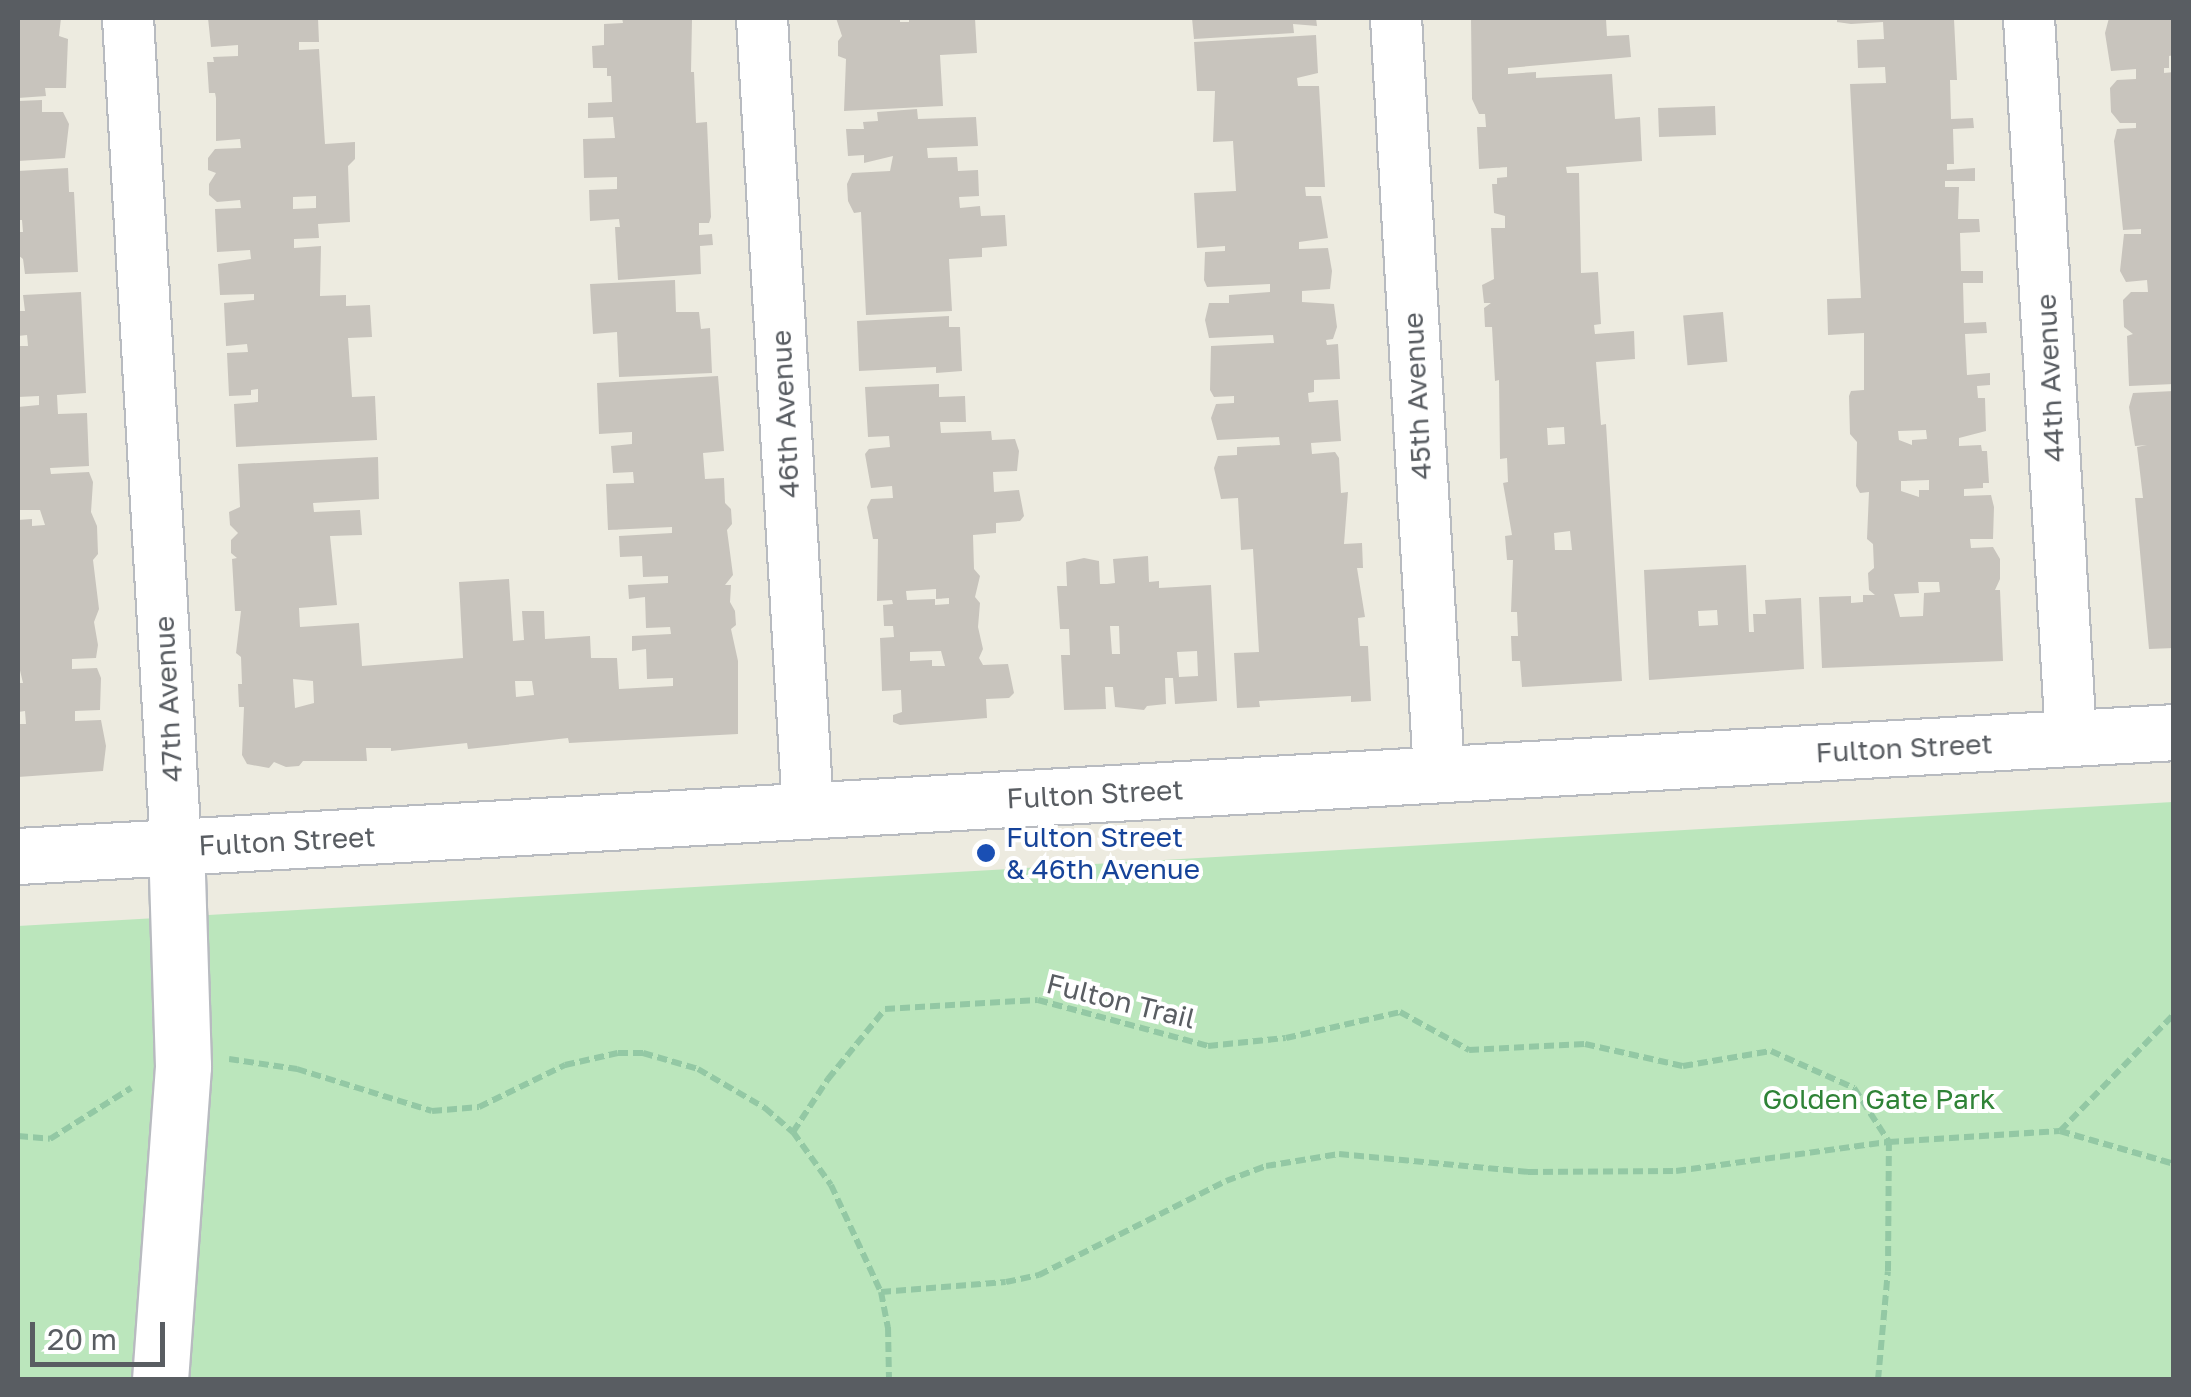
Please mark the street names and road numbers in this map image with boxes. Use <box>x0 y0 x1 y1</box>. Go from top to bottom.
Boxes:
street label: 44th Avenue <box>2029 293 2071 463</box>
street label: 45th Avenue <box>1396 311 1438 481</box>
street label: 46th Avenue <box>764 329 806 499</box>
street label: 47th Avenue <box>147 615 189 783</box>
street label: Fulton Street <box>1815 727 1993 769</box>
street label: Fulton Street <box>1006 773 1184 815</box>
street label: Fulton Street <box>198 820 376 862</box>
street label: Fulton Trail <box>1043 966 1199 1036</box>

